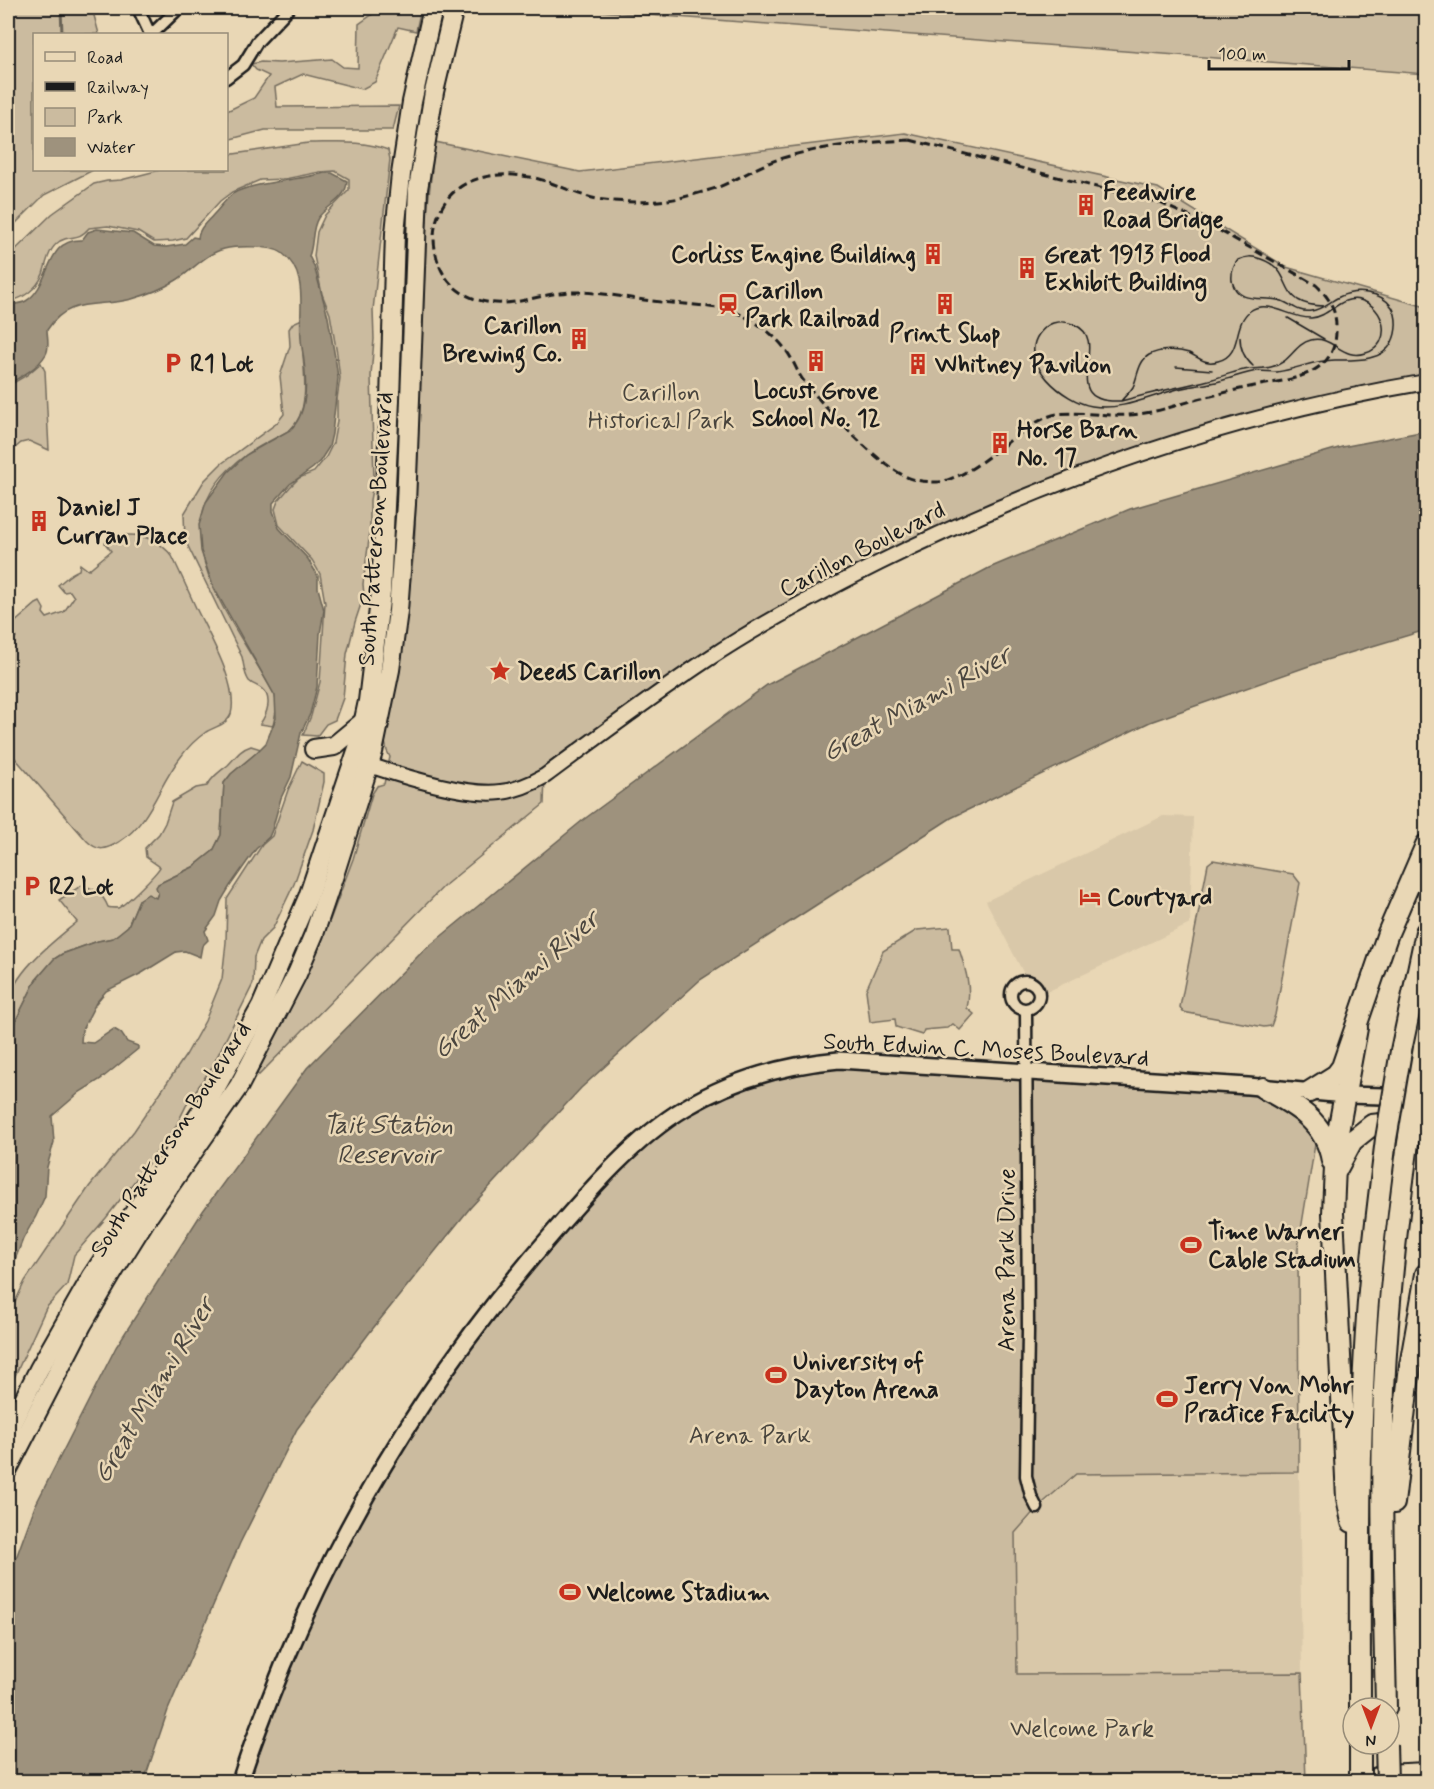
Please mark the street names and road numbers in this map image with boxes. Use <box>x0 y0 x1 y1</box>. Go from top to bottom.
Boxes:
street label: South Patterson Boulevard <box>351 391 402 667</box>
street label: Carillon Boulevard <box>774 495 951 606</box>
street label: South Patterson Boulevard <box>83 1016 259 1263</box>
street label: South Edwin C. Moses Boulevard <box>822 1026 1150 1075</box>
street label: Arena Park Drive <box>992 1168 1023 1352</box>

